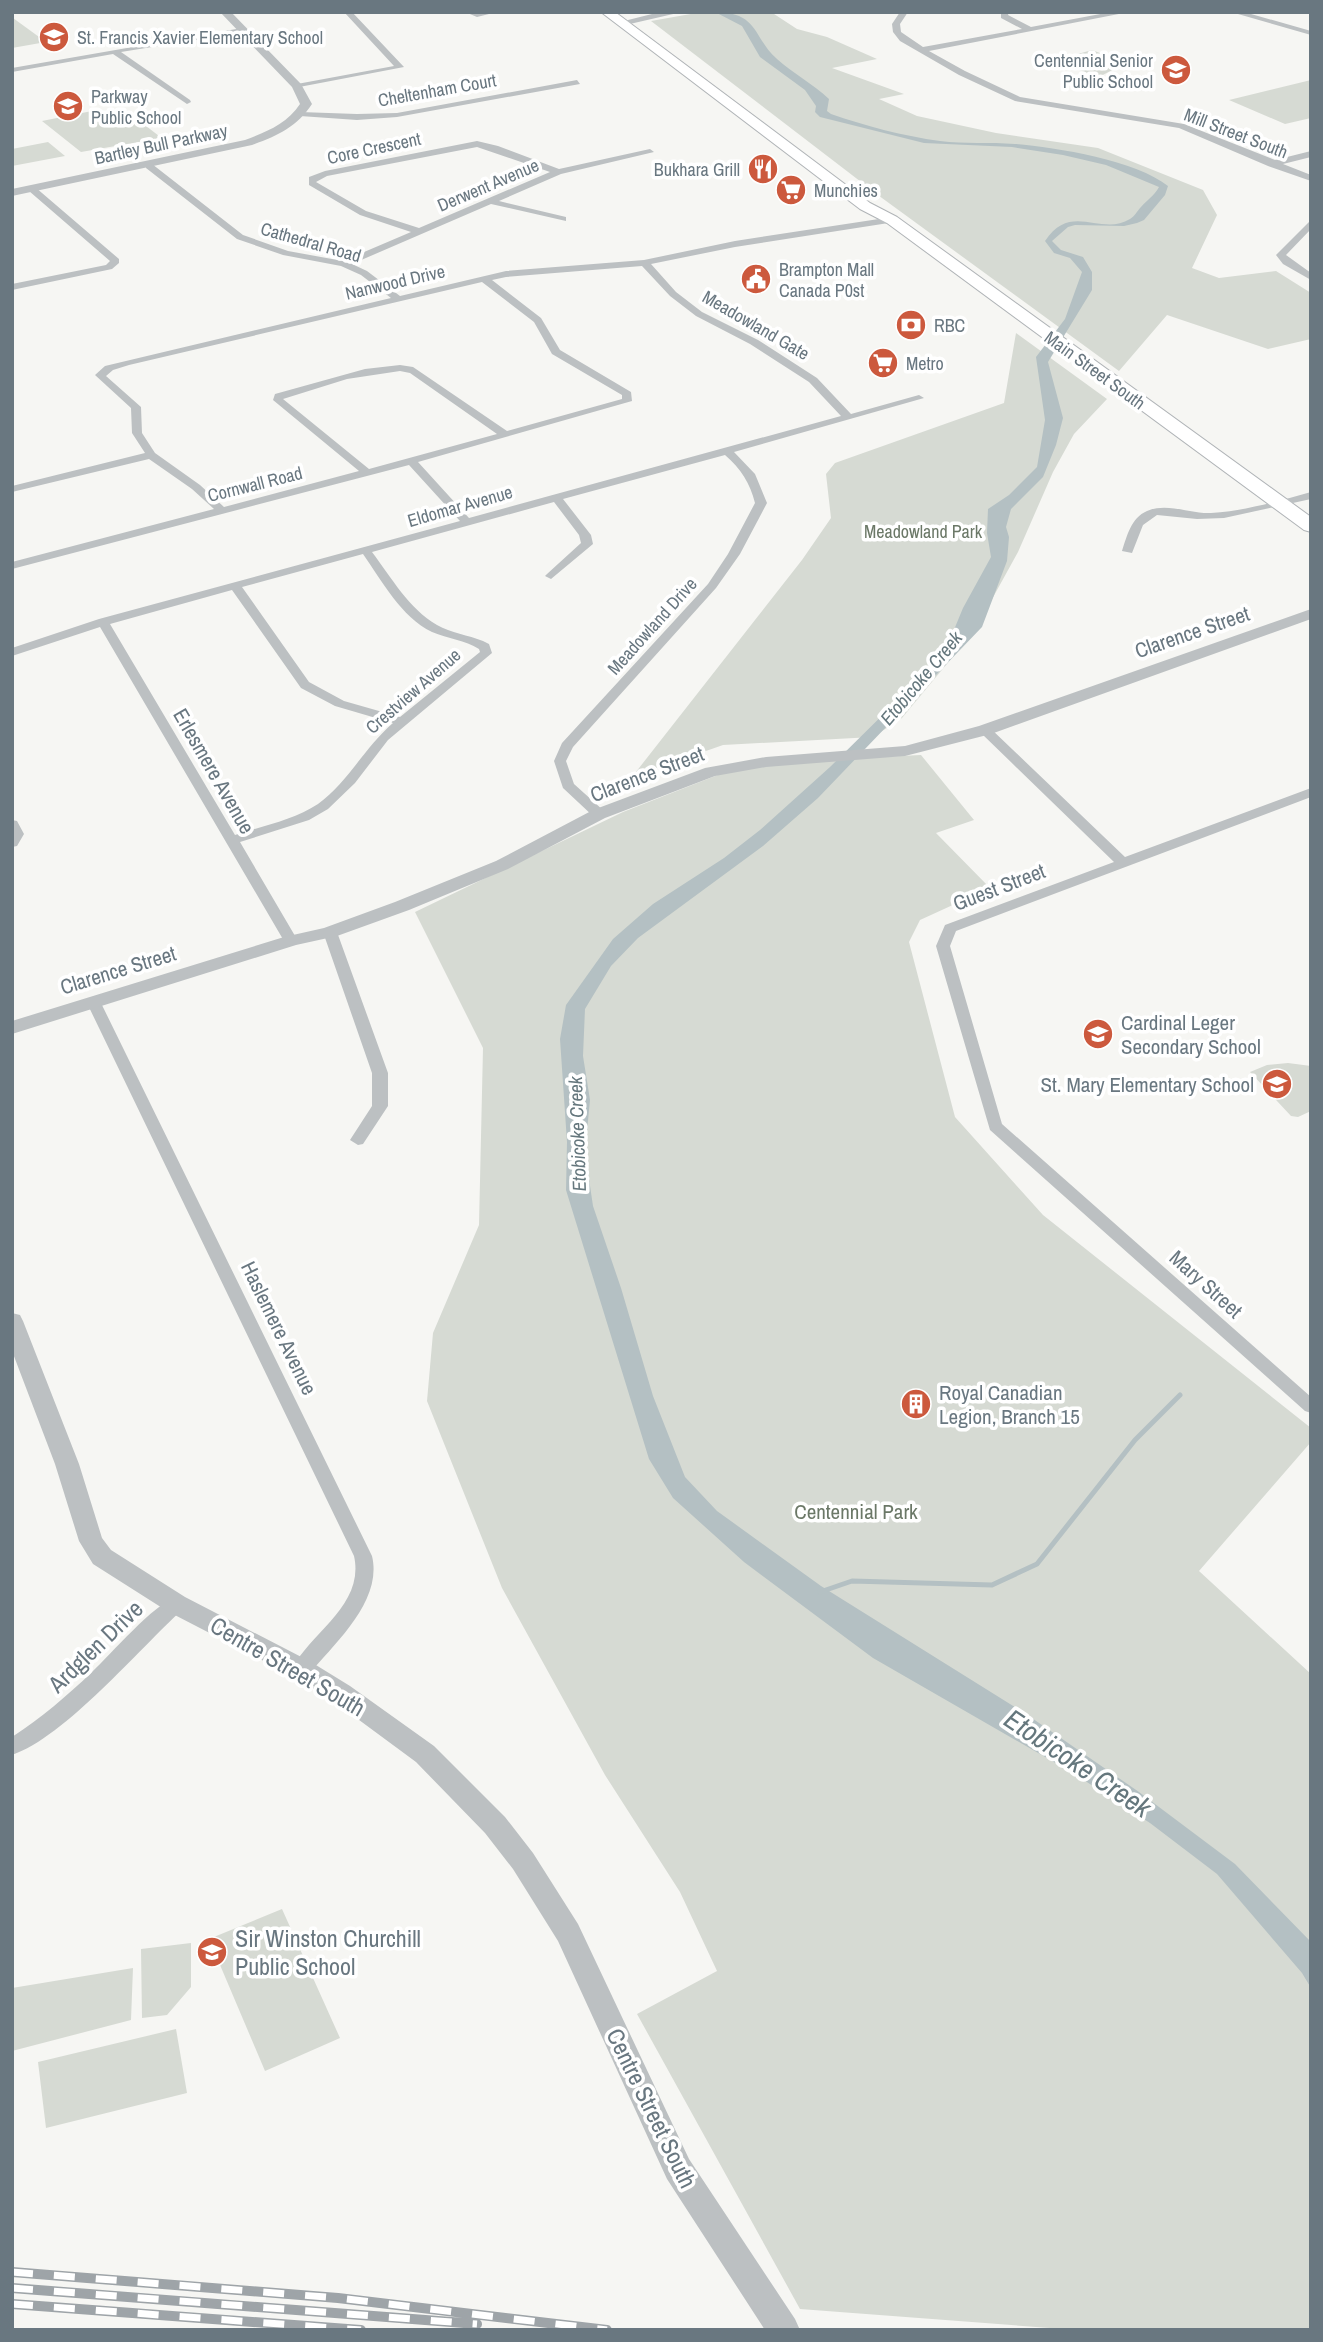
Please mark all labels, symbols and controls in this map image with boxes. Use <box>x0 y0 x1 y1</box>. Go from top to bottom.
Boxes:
school or university icon: St. Francis Xavier Elementary School <box>37 20 71 54</box>
place label: St. Francis Xavier Elementary School <box>77 25 323 50</box>
place label: Centennial Senior Public School <box>1034 48 1153 94</box>
school or university icon: Centennial Senior Public School <box>1159 53 1193 87</box>
street label: Cheltenham Court <box>376 67 498 113</box>
place label: Parkway Public School <box>91 84 181 130</box>
school or university icon: Parkway Public School <box>51 89 85 123</box>
street label: Mill Street South <box>1181 102 1291 164</box>
street label: Bartley Bull Parkway <box>92 118 230 170</box>
street label: Core Crescent <box>325 126 423 170</box>
street label: Derwent Avenue <box>433 152 543 218</box>
restaurant icon: Bukhara Grill <box>746 152 780 186</box>
place label: Bukhara Grill <box>654 157 740 182</box>
supermarket icon: Munchies <box>774 173 808 207</box>
place label: Munchies <box>814 178 878 203</box>
street label: Cathedral Road <box>258 216 364 268</box>
place label: Brampton Mall Canada P0st <box>779 257 874 303</box>
street label: Nanwood Drive <box>343 258 447 306</box>
public building icon: Brampton Mall Canada P0st <box>739 262 773 296</box>
street label: Meadowland Gate <box>698 284 814 366</box>
bank icon: RBC <box>894 308 928 342</box>
place label: RBC <box>934 313 965 338</box>
street label: Main Street South <box>1040 325 1150 415</box>
supermarket icon: Metro <box>866 346 900 380</box>
place label: Metro <box>906 351 944 376</box>
street label: Cornwall Road <box>205 460 305 508</box>
street label: Eldomar Avenue <box>405 479 515 533</box>
park label: Meadowland Park <box>864 519 983 544</box>
street label: Meadowland Drive <box>602 572 702 680</box>
street label: Clarence Street <box>1131 599 1253 665</box>
water label: Etobicoke Creek <box>874 625 969 730</box>
street label: Crestview Avenue <box>360 643 466 739</box>
street label: Erlesmere Avenue <box>166 703 262 839</box>
street label: Clarence Street <box>586 739 708 809</box>
street label: Guest Street <box>949 856 1050 918</box>
street label: Clarence Street <box>57 939 180 1001</box>
place label: Cardinal Leger Secondary School <box>1121 1008 1261 1061</box>
school or university icon: Cardinal Leger Secondary School <box>1081 1017 1115 1051</box>
school or university icon: St. Mary Elementary School <box>1260 1067 1294 1101</box>
place label: St. Mary Elementary School <box>1041 1070 1254 1099</box>
water label: Etobicoke Creek <box>562 1075 592 1192</box>
street label: Mary Street <box>1163 1243 1249 1325</box>
street label: Haslemere Avenue <box>234 1256 324 1400</box>
place label: Royal Canadian Legion, Branch 15 <box>939 1378 1080 1431</box>
building icon: Royal Canadian Legion, Branch 15 <box>899 1387 933 1421</box>
park label: Centennial Park <box>794 1497 918 1526</box>
street label: Ardglen Drive <box>40 1593 149 1700</box>
street label: Centre Street South <box>205 1609 371 1723</box>
water label: Etobicoke Creek <box>997 1700 1160 1827</box>
place label: Sir Winston Churchill Public School <box>235 1922 421 1982</box>
school or university icon: Sir Winston Churchill Public School <box>195 1935 229 1969</box>
street label: Centre Street South <box>599 2023 705 2193</box>

